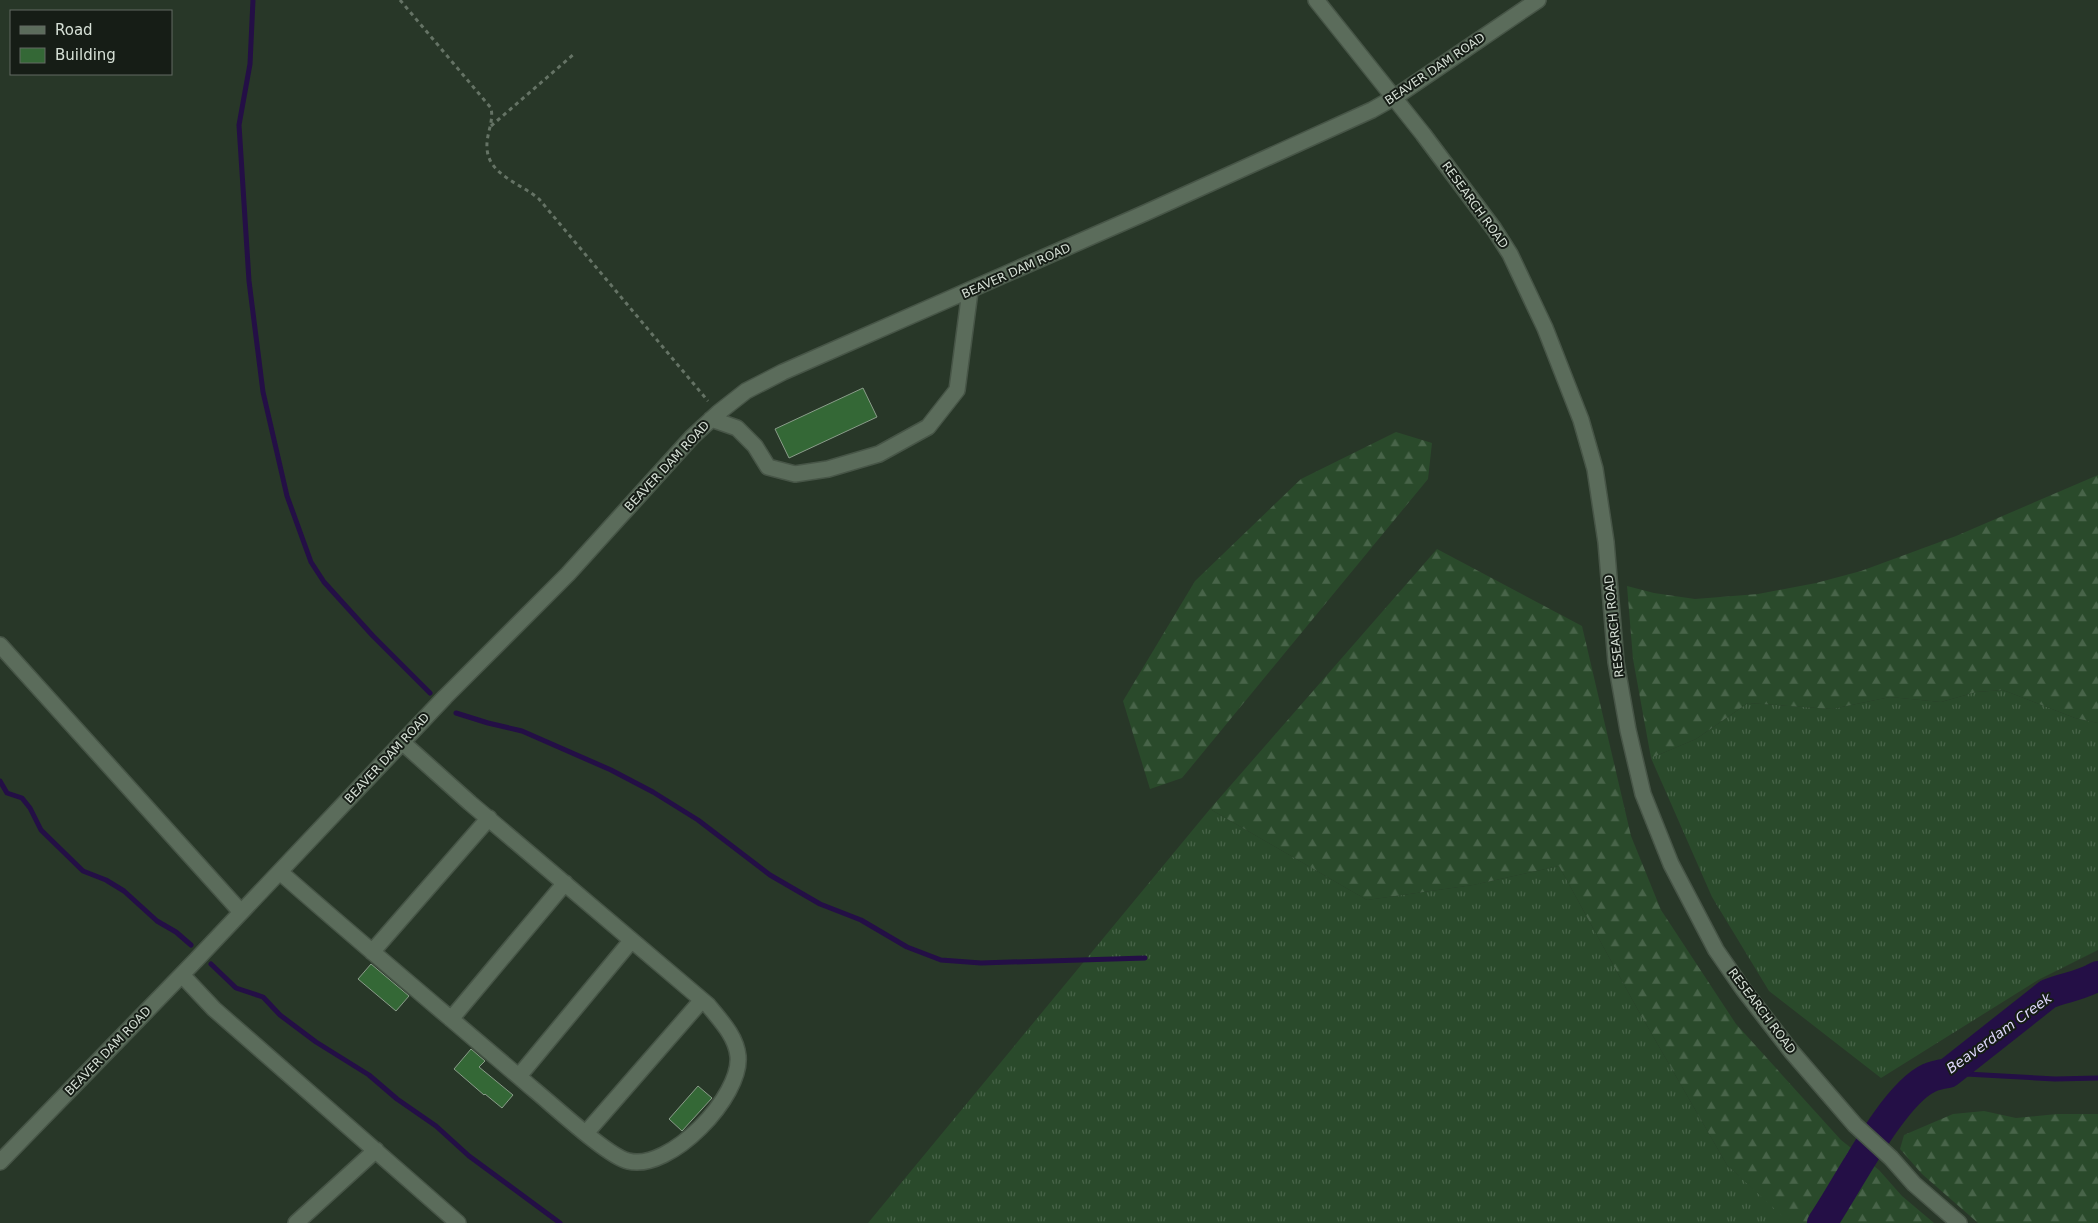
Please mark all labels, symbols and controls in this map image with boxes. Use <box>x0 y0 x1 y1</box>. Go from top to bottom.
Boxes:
legend <box>10 10 172 75</box>
text: Road <box>55 21 93 39</box>
street label: BEAVER DAM ROAD <box>1382 30 1488 108</box>
text: Building <box>55 46 116 64</box>
street label: RESEARCH ROAD <box>1439 159 1511 251</box>
street label: BEAVER DAM ROAD <box>959 241 1073 301</box>
street label: BEAVER DAM ROAD <box>622 418 712 514</box>
street label: RESEARCH ROAD <box>1602 574 1626 678</box>
street label: BEAVER DAM ROAD <box>342 710 432 806</box>
street label: RESEARCH ROAD <box>1725 966 1799 1056</box>
water label: Beaverdam Creek <box>1943 989 2055 1076</box>
street label: BEAVER DAM ROAD <box>62 1004 154 1098</box>

